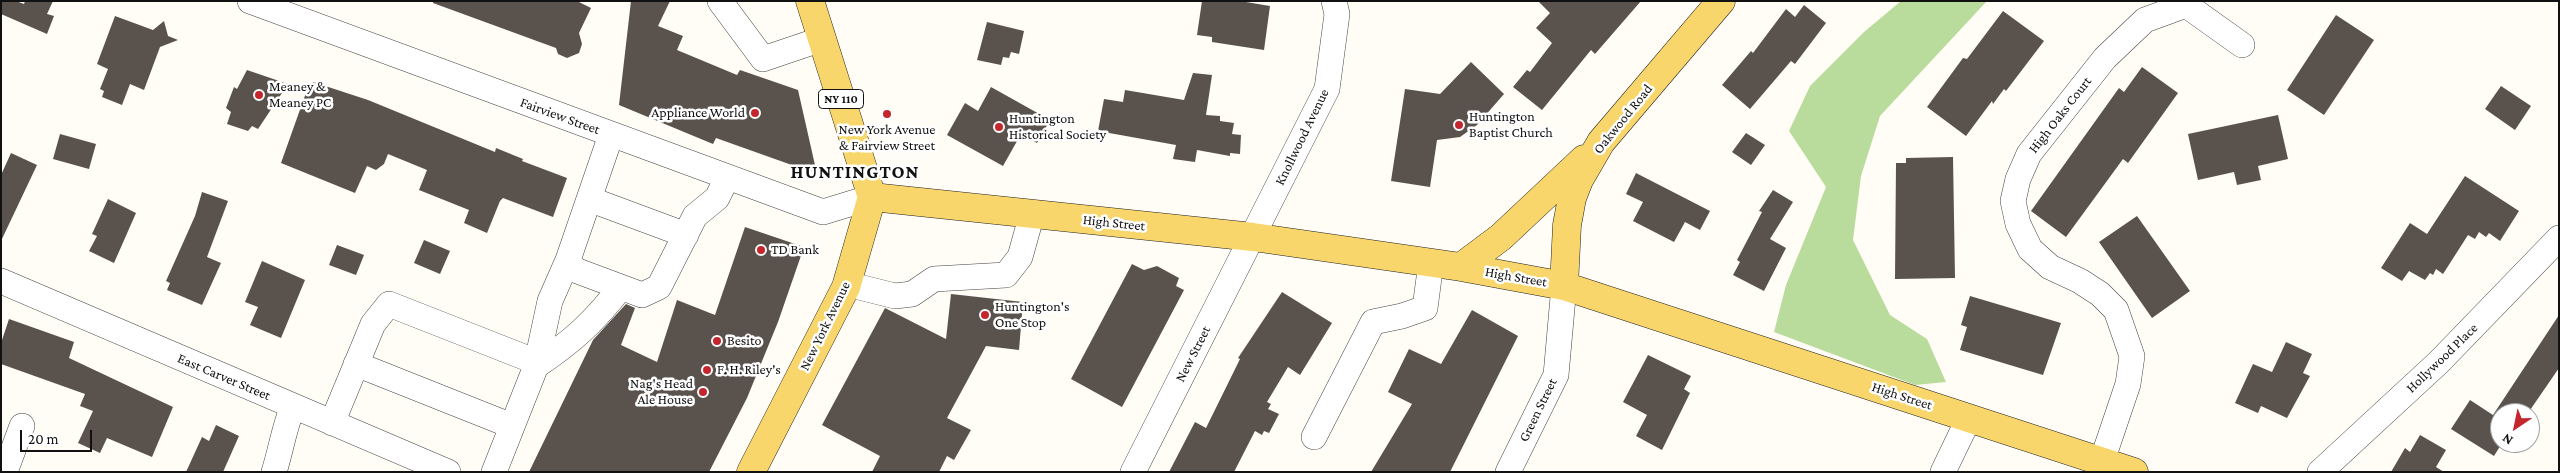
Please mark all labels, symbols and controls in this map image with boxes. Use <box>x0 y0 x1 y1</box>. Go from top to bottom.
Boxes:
street label: High Oaks Court <box>2025 73 2095 157</box>
place label: Meaney & Meaney PC <box>269 79 331 111</box>
street label: Oakwood Road <box>1590 81 1656 157</box>
street label: Knollwood Avenue <box>1271 86 1333 188</box>
marker: Meaney & Meaney PC <box>253 89 265 101</box>
road number: NY 110 <box>818 90 864 108</box>
street label: Fairview Street <box>518 94 602 138</box>
place label: Appliance World <box>651 105 745 121</box>
marker: Appliance World <box>749 107 761 119</box>
marker: New York Avenue & Fairview Street <box>881 108 893 120</box>
place label: Huntington Baptist Church <box>1469 109 1553 142</box>
place label: Huntington Historical Society <box>1009 111 1106 144</box>
marker: Huntington Baptist Church <box>1453 119 1465 131</box>
marker: Huntington Historical Society <box>993 121 1005 133</box>
place label: New York Avenue & Fairview Street <box>839 122 935 154</box>
district label: HUNTINGTON <box>789 161 921 183</box>
street label: High Street <box>1082 211 1146 235</box>
place label: TD Bank <box>771 242 819 258</box>
marker: TD Bank <box>755 244 767 256</box>
street label: High Street <box>1484 263 1548 291</box>
street label: New York Avenue <box>796 279 854 373</box>
place label: Huntington's One Stop <box>995 299 1069 332</box>
marker: Huntington's One Stop <box>979 309 991 321</box>
street label: Hollywood Place <box>2403 320 2481 396</box>
street label: New Street <box>1172 323 1214 385</box>
place label: Besito <box>727 333 761 349</box>
marker: Besito <box>711 335 723 347</box>
street label: East Carver Street <box>175 350 273 404</box>
place label: F. H. Riley's <box>717 362 781 378</box>
marker: F. H. Riley's <box>701 364 713 376</box>
street label: Green Street <box>1515 375 1561 445</box>
place label: Nag's Head Ale House <box>630 376 693 408</box>
street label: High Street <box>1870 378 1934 414</box>
marker: Nag's Head Ale House <box>697 386 709 398</box>
north arrow <box>2490 403 2540 453</box>
scale bar <box>22 420 95 452</box>
text: N <box>2499 430 2516 449</box>
text: 20 m <box>28 431 59 447</box>

